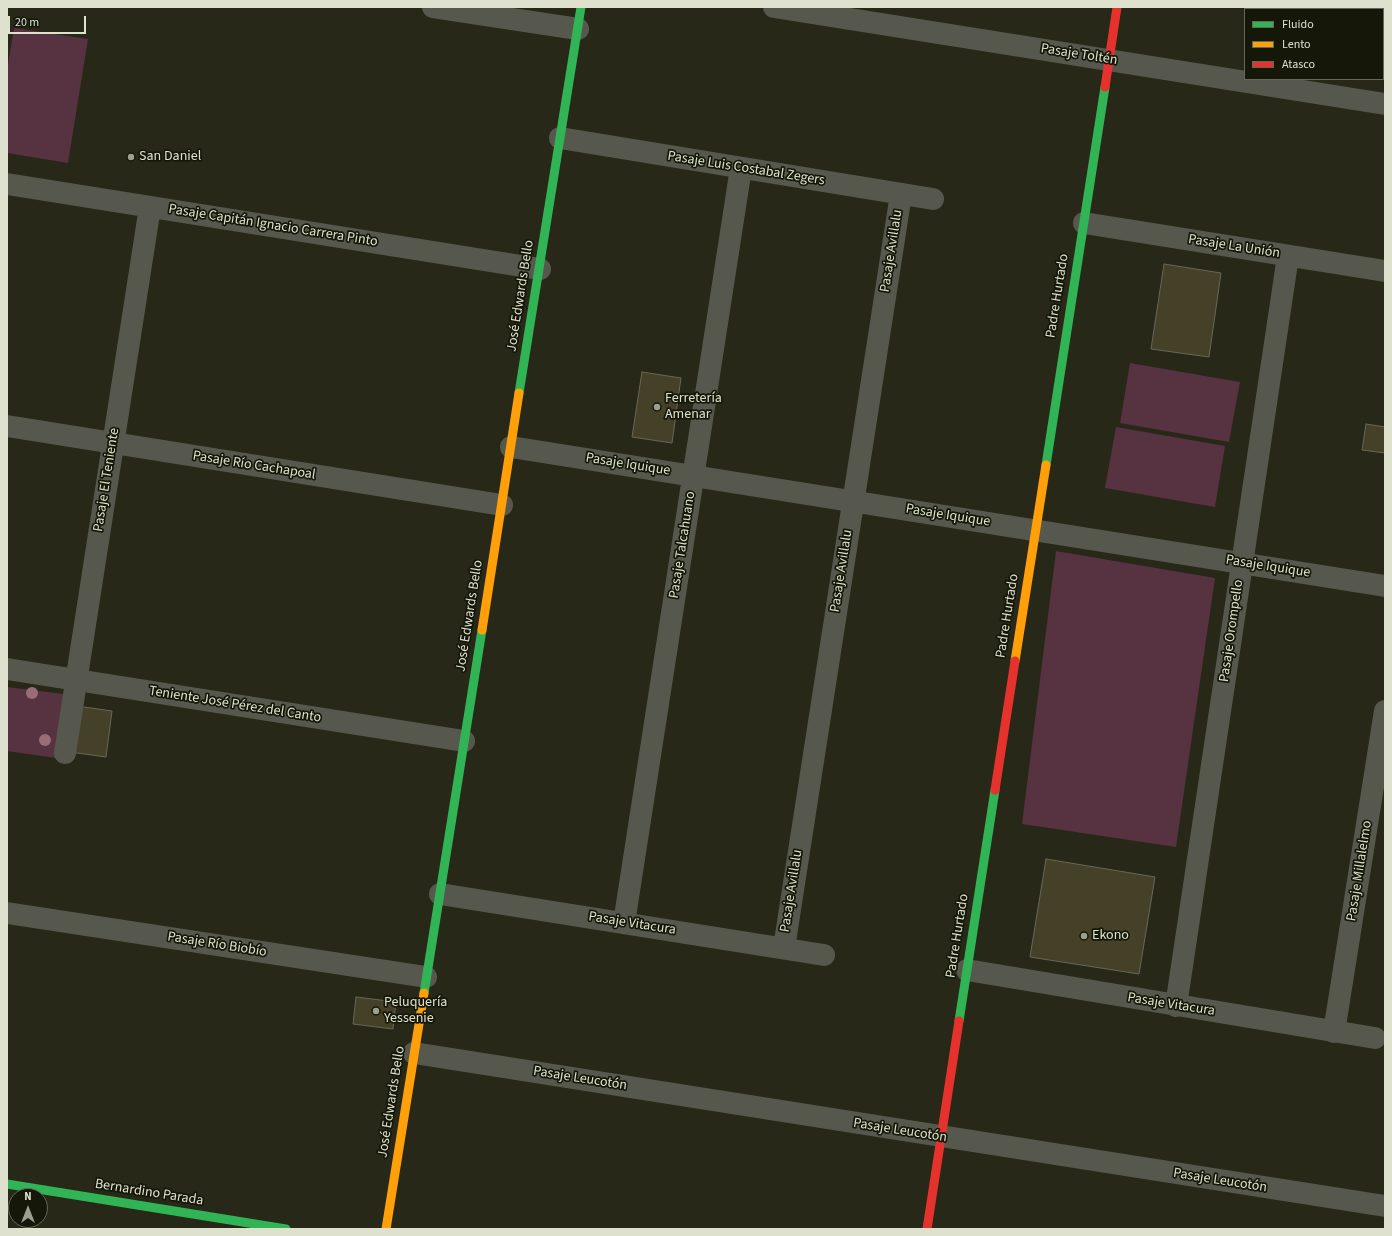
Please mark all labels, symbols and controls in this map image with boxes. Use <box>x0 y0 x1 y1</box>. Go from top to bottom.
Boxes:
scale bar <box>10 8 88 34</box>
legend <box>1244 8 1384 80</box>
text: 20 m <box>15 14 39 31</box>
text: Fluido <box>1282 16 1314 33</box>
text: Lento <box>1282 36 1311 53</box>
street label: Pasaje Toltén <box>1039 41 1119 69</box>
text: Atasco <box>1282 56 1315 73</box>
street label: Pasaje Luis Costabal Zegers <box>666 148 826 190</box>
place label: San Daniel <box>139 149 201 165</box>
marker: San Daniel <box>126 152 136 162</box>
street label: Pasaje Capitán Ignacio Carrera Pinto <box>167 201 379 251</box>
street label: Pasaje Avillalu <box>877 209 907 293</box>
street label: Pasaje La Unión <box>1187 231 1281 263</box>
street label: José Edwards Bello <box>504 239 538 353</box>
street label: Padre Hurtado <box>1043 253 1073 339</box>
place label: Ferretería Amenar <box>665 391 722 424</box>
marker: Ferretería Amenar <box>652 402 662 412</box>
street label: Pasaje El Teniente <box>90 427 124 533</box>
street label: Pasaje Río Cachapoal <box>191 448 317 484</box>
street label: Pasaje Iquique <box>585 450 671 480</box>
street label: Pasaje Talcahuano <box>666 490 700 600</box>
street label: Pasaje Iquique <box>905 501 991 531</box>
street label: Pasaje Avillalu <box>827 529 857 613</box>
street label: Pasaje Iquique <box>1225 552 1311 582</box>
street label: José Edwards Bello <box>453 559 487 673</box>
street label: Padre Hurtado <box>993 573 1023 659</box>
street label: Pasaje Orompello <box>1217 579 1247 683</box>
street label: Teniente José Pérez del Canto <box>148 683 322 727</box>
street label: Pasaje Millalelmo <box>1344 820 1376 922</box>
street label: Pasaje Avillalu <box>777 849 807 933</box>
street label: Padre Hurtado <box>943 893 973 979</box>
street label: Pasaje Vitacura <box>587 909 677 939</box>
place label: Ekono <box>1092 928 1129 944</box>
street label: Pasaje Río Biobío <box>166 929 268 961</box>
marker: Ekono <box>1079 931 1089 941</box>
street label: Pasaje Vitacura <box>1126 990 1216 1020</box>
place label: Peluquería Yessenie <box>384 995 447 1028</box>
marker: Peluquería Yessenie <box>371 1006 381 1016</box>
street label: José Edwards Bello <box>375 1045 409 1159</box>
street label: Pasaje Leucotón <box>532 1063 628 1095</box>
street label: Pasaje Leucotón <box>852 1115 948 1147</box>
street label: Pasaje Leucotón <box>1172 1165 1268 1197</box>
street label: Bernardino Parada <box>94 1176 204 1210</box>
north arrow <box>8 1188 48 1228</box>
text: N <box>24 1189 32 1204</box>

